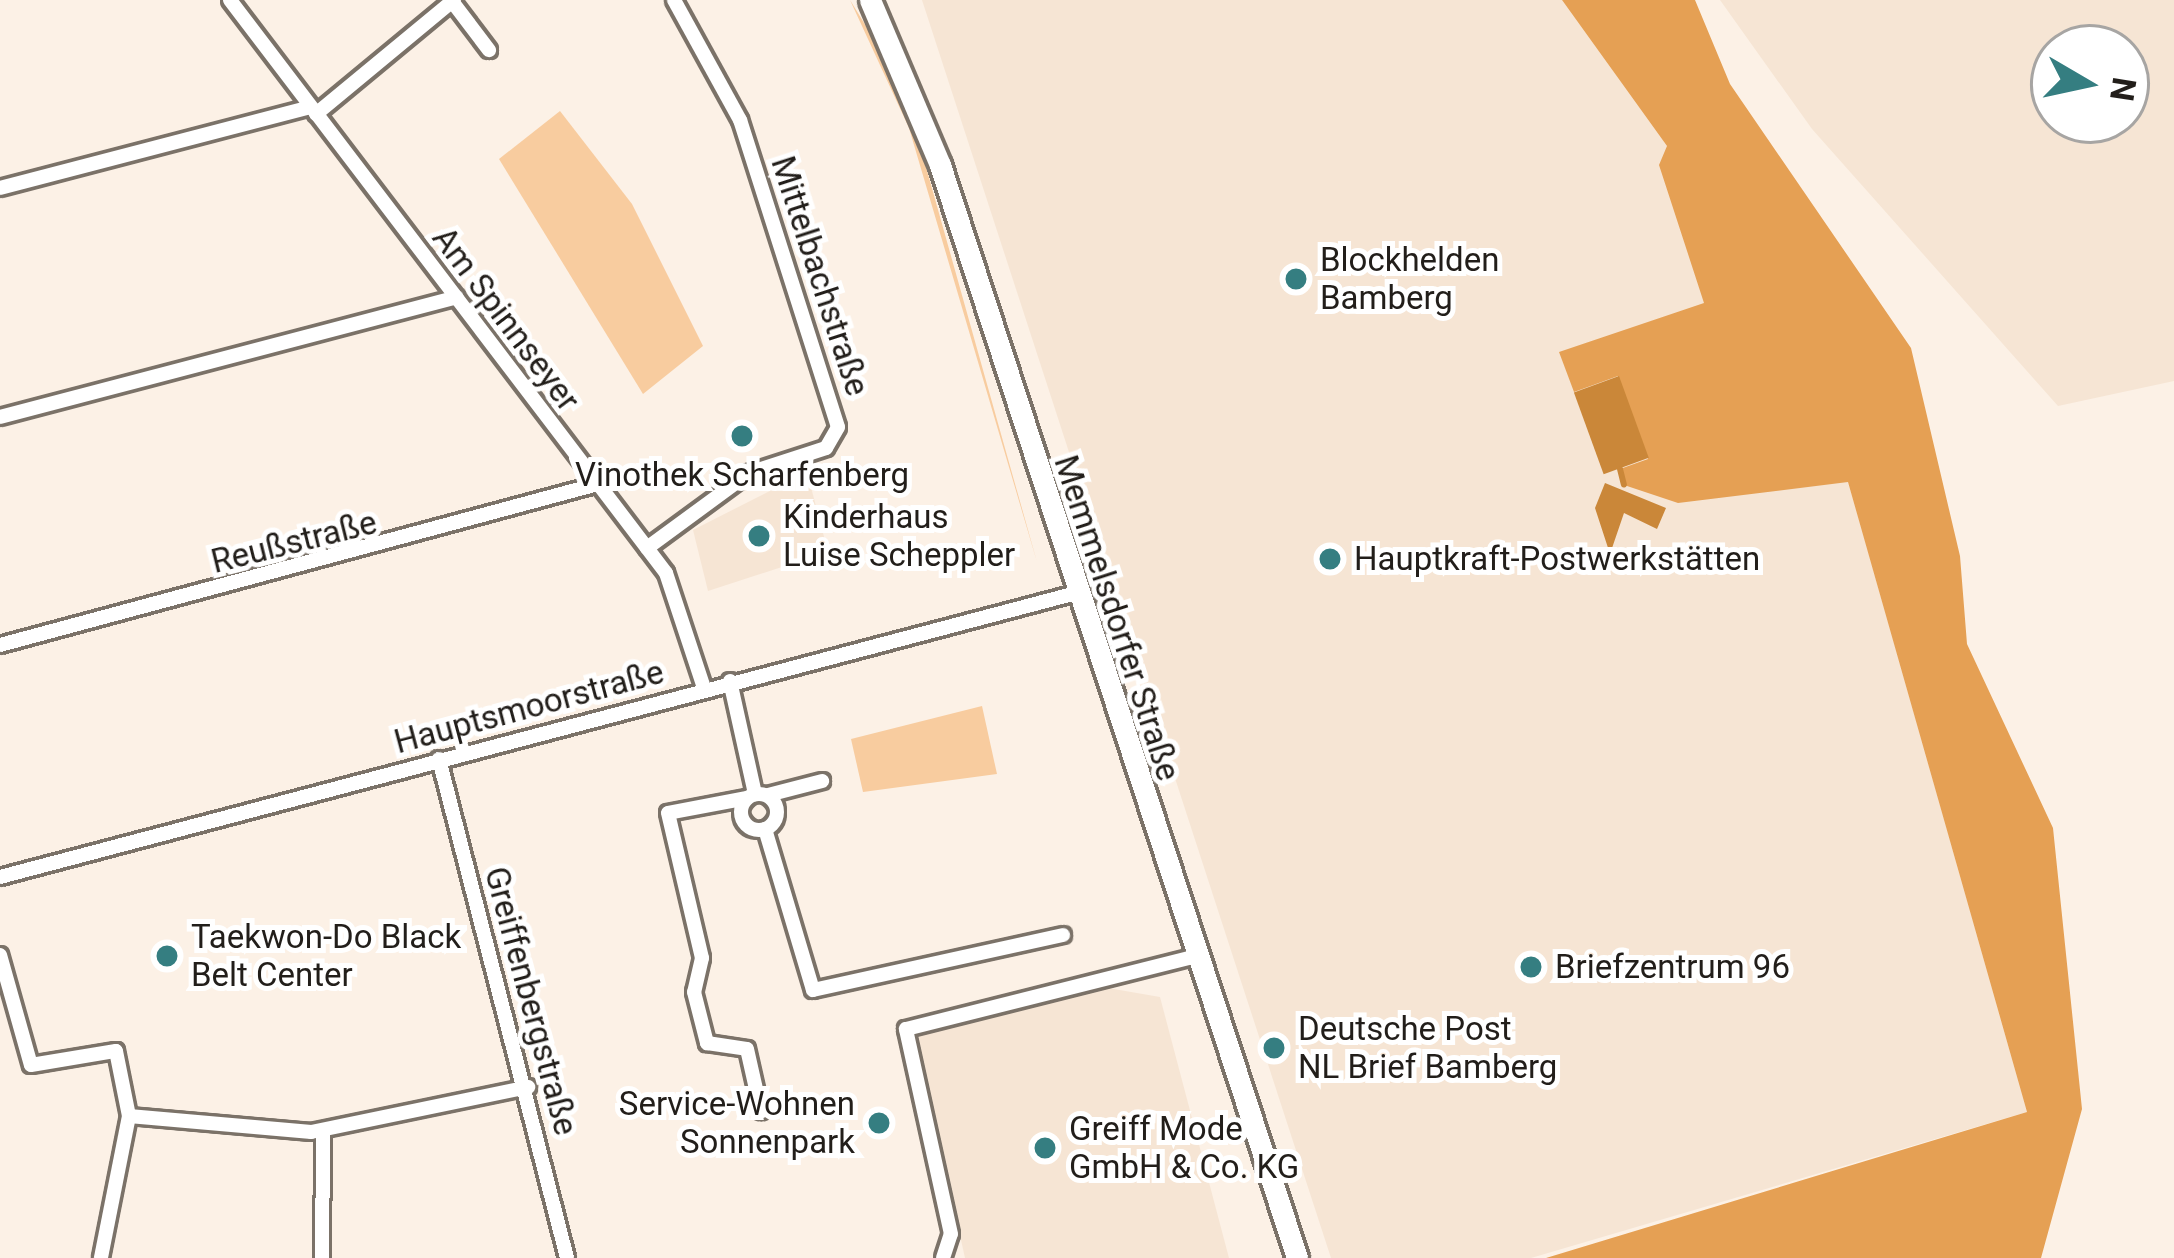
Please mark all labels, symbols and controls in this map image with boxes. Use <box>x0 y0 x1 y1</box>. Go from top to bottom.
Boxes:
north arrow <box>2030 24 2150 144</box>
text: N <box>2102 75 2144 104</box>
street label: Mittelbachstraße <box>763 151 877 401</box>
street label: Am Spinnseyer <box>424 219 588 419</box>
place label: Blockhelden Bamberg <box>1320 240 1499 318</box>
marker: Blockhelden Bamberg <box>1283 266 1309 292</box>
marker: Vinothek Scharfenberg <box>729 423 755 449</box>
street label: Memmelsdorfer Straße <box>1046 450 1188 786</box>
place label: Vinothek Scharfenberg <box>575 455 909 495</box>
place label: Kinderhaus Luise Scheppler <box>783 497 1015 575</box>
street label: Reußstraße <box>207 502 381 582</box>
marker: Kinderhaus Luise Scheppler <box>746 523 772 549</box>
place label: Hauptkraft-Postwerkstätten <box>1354 539 1760 579</box>
marker: Hauptkraft-Postwerkstätten <box>1317 546 1343 572</box>
street label: Hauptsmoorstraße <box>390 652 668 762</box>
street label: Greiffenbergstraße <box>476 863 586 1139</box>
place label: Taekwon-Do Black Belt Center <box>191 917 461 995</box>
marker: Taekwon-Do Black Belt Center <box>154 943 180 969</box>
place label: Briefzentrum 96 <box>1555 947 1790 987</box>
marker: Briefzentrum 96 <box>1518 954 1544 980</box>
place label: Deutsche Post NL Brief Bamberg <box>1298 1009 1557 1087</box>
marker: Deutsche Post NL Brief Bamberg <box>1261 1035 1287 1061</box>
place label: Service-Wohnen Sonnenpark <box>619 1084 855 1162</box>
place label: Greiff Mode GmbH & Co. KG <box>1069 1109 1299 1187</box>
marker: Service-Wohnen Sonnenpark <box>866 1110 892 1136</box>
marker: Greiff Mode GmbH & Co. KG <box>1032 1135 1058 1161</box>

